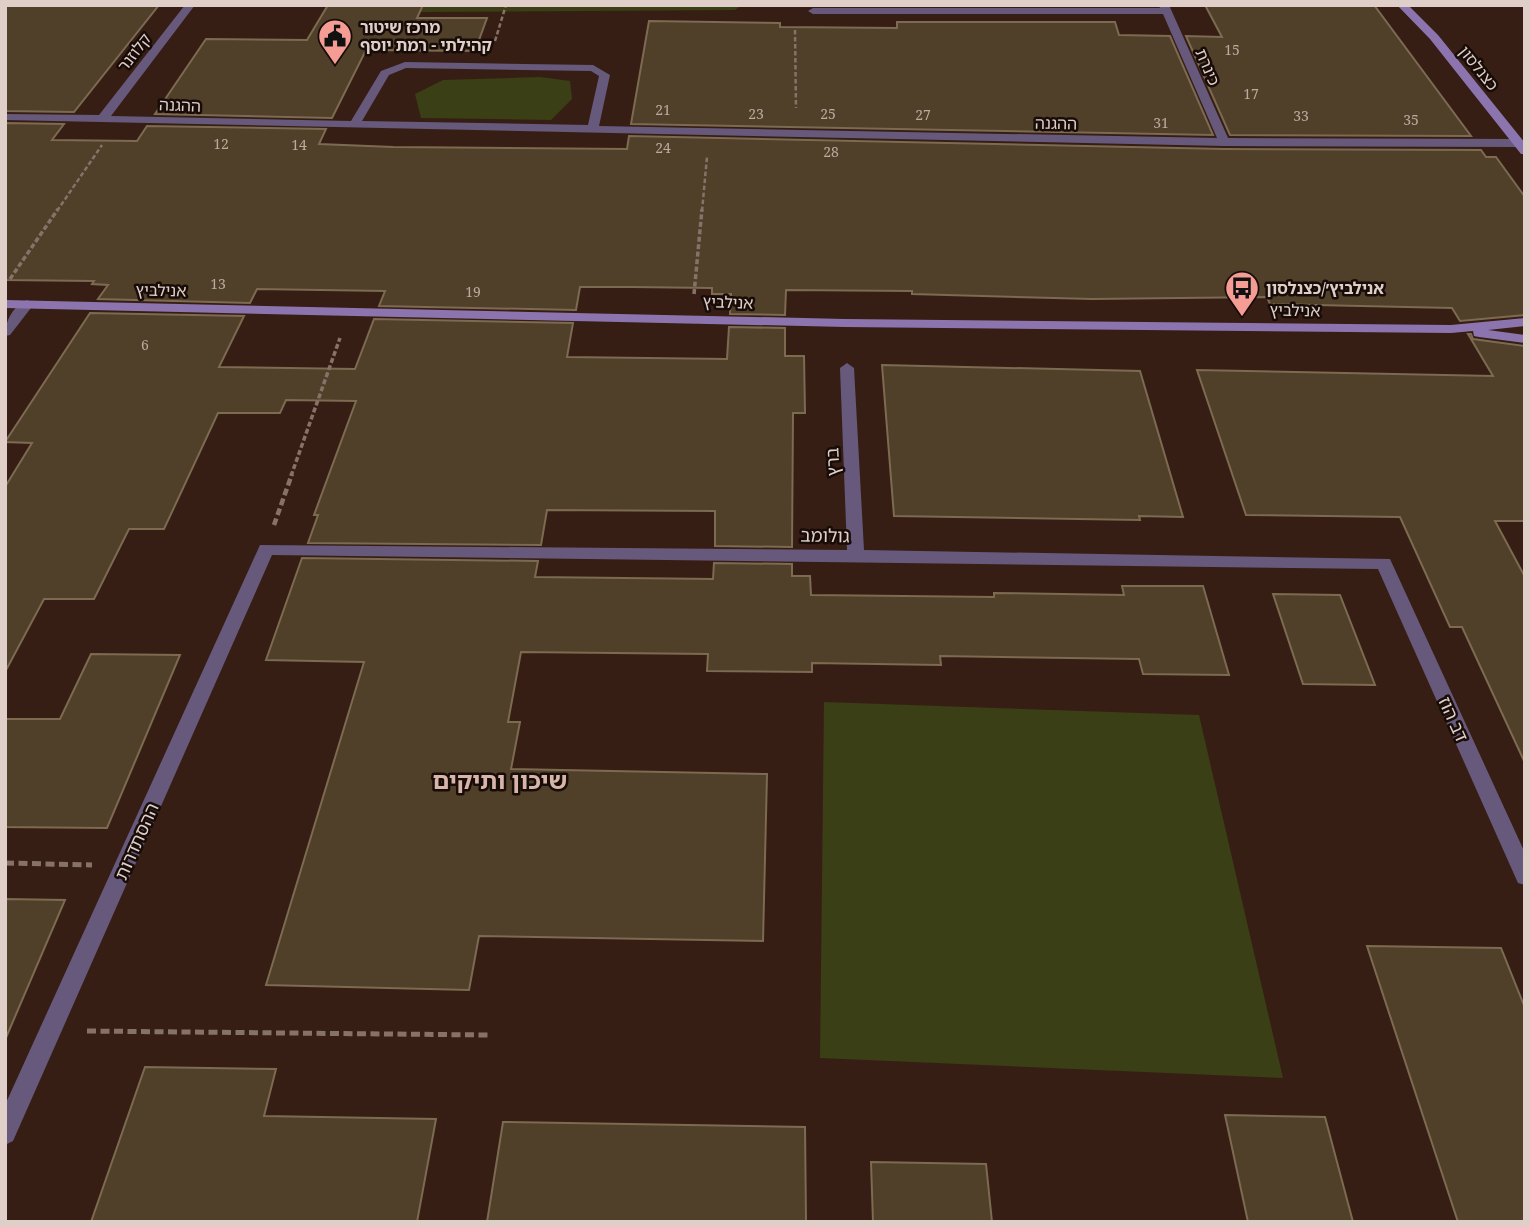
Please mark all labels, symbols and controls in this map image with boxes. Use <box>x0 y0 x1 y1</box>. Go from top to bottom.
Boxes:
place label: מרכז שיטור קהילתי - רמת יוסף <box>360 16 493 56</box>
public building icon: מרכז שיטור קהילתי - רמת יוסף <box>316 17 354 66</box>
street label: קלוזנר <box>112 28 156 76</box>
house number: 15 <box>1224 40 1240 59</box>
street label: כצנלסון <box>1454 41 1504 95</box>
street label: כינרת <box>1190 45 1226 89</box>
house number: 17 <box>1243 84 1259 103</box>
street label: ההגנה <box>159 93 201 117</box>
house number: 21 <box>655 100 671 119</box>
house number: 23 <box>748 104 764 123</box>
house number: 25 <box>820 104 836 123</box>
house number: 27 <box>915 105 931 124</box>
house number: 33 <box>1293 106 1309 125</box>
house number: 35 <box>1403 110 1419 129</box>
street label: ההגנה <box>1035 112 1077 134</box>
house number: 31 <box>1153 113 1169 132</box>
house number: 12 <box>213 134 229 153</box>
house number: 14 <box>291 135 307 154</box>
house number: 24 <box>655 138 671 157</box>
house number: 28 <box>823 142 839 161</box>
bus stop icon: אנילביץ׳/כצנלסון <box>1223 269 1261 318</box>
house number: 13 <box>210 274 226 293</box>
place label: אנילביץ׳/כצנלסון <box>1266 277 1384 299</box>
street label: אנילביץ <box>135 279 187 301</box>
house number: 19 <box>465 282 481 301</box>
street label: אנילביץ <box>702 290 754 314</box>
street label: אנילביץ <box>1269 299 1321 321</box>
house number: 6 <box>141 335 149 354</box>
street label: ברץ <box>819 447 845 477</box>
street label: גולומב <box>800 523 850 547</box>
street label: דב הוז <box>1434 693 1475 745</box>
district label: שיכון ותיקים <box>433 763 567 796</box>
street label: ההסתדרות <box>108 799 164 883</box>

